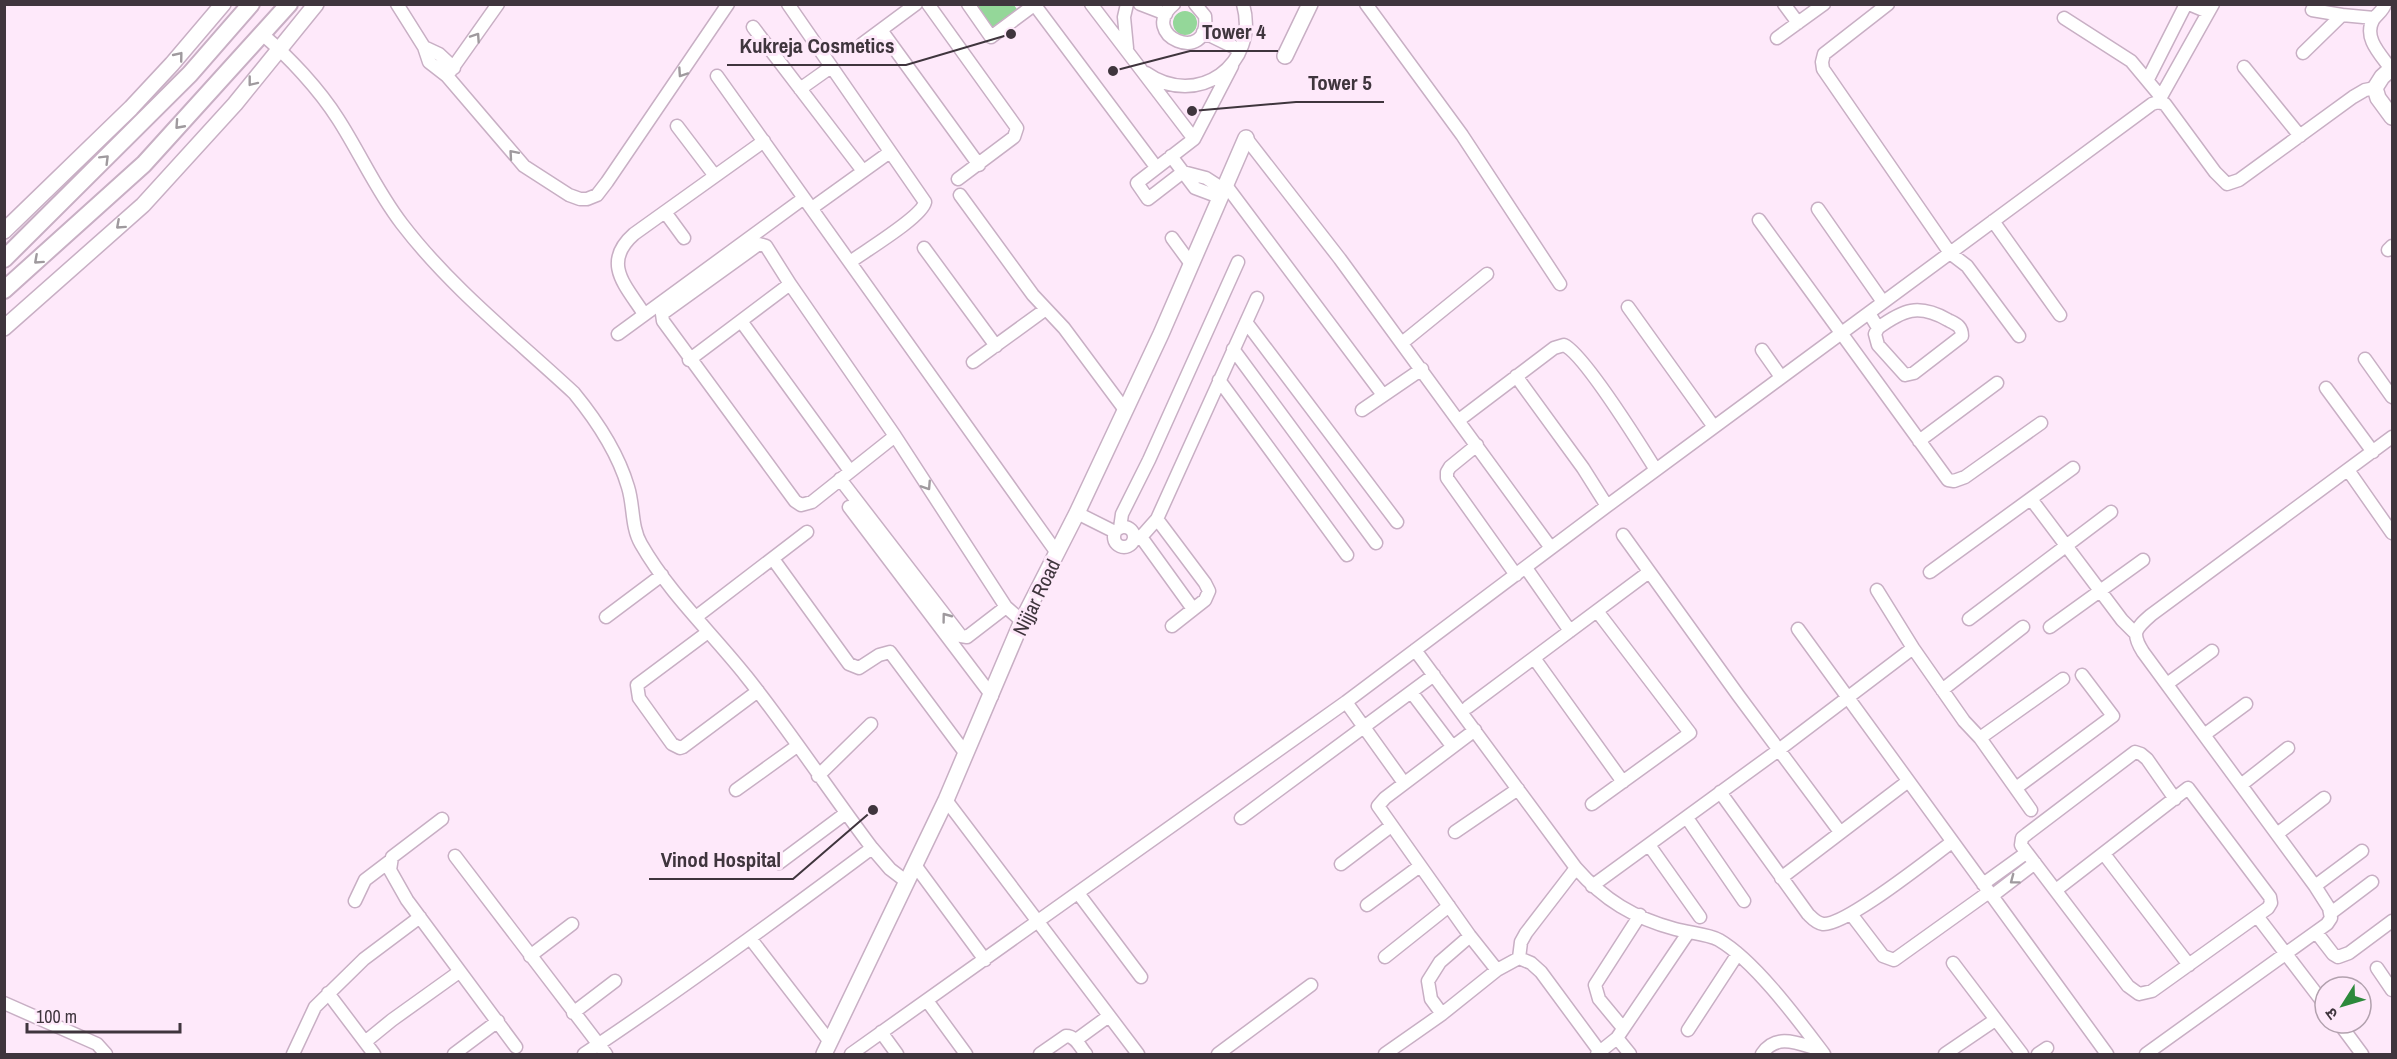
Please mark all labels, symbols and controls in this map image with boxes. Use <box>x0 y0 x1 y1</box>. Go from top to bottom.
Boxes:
callout: Tower 4 <box>1190 12 1278 51</box>
text: Tower 4 <box>1202 17 1266 46</box>
callout: Kukreja Cosmetics <box>727 26 906 65</box>
text: Kukreja Cosmetics <box>739 31 895 60</box>
one-way arrow <box>469 32 480 43</box>
one-way arrow <box>172 52 183 63</box>
callout: Tower 5 <box>1296 63 1384 102</box>
one-way arrow <box>678 66 689 77</box>
text: Tower 5 <box>1308 68 1372 97</box>
one-way arrow <box>248 75 259 86</box>
one-way arrow <box>175 119 186 129</box>
one-way arrow <box>509 150 520 161</box>
one-way arrow <box>98 155 109 166</box>
one-way arrow <box>117 218 127 229</box>
one-way arrow <box>34 253 44 264</box>
one-way arrow <box>919 479 930 490</box>
street label: Nijjar Road <box>1006 554 1066 640</box>
one-way arrow <box>943 612 954 623</box>
callout: Vinod Hospital <box>649 840 793 879</box>
text: Vinod Hospital <box>661 845 781 874</box>
one-way arrow <box>2009 872 2020 883</box>
north arrow <box>2313 975 2373 1035</box>
scale bar <box>27 996 180 1034</box>
text: उ <box>2319 1003 2343 1024</box>
text: 100 m <box>36 1004 77 1029</box>

